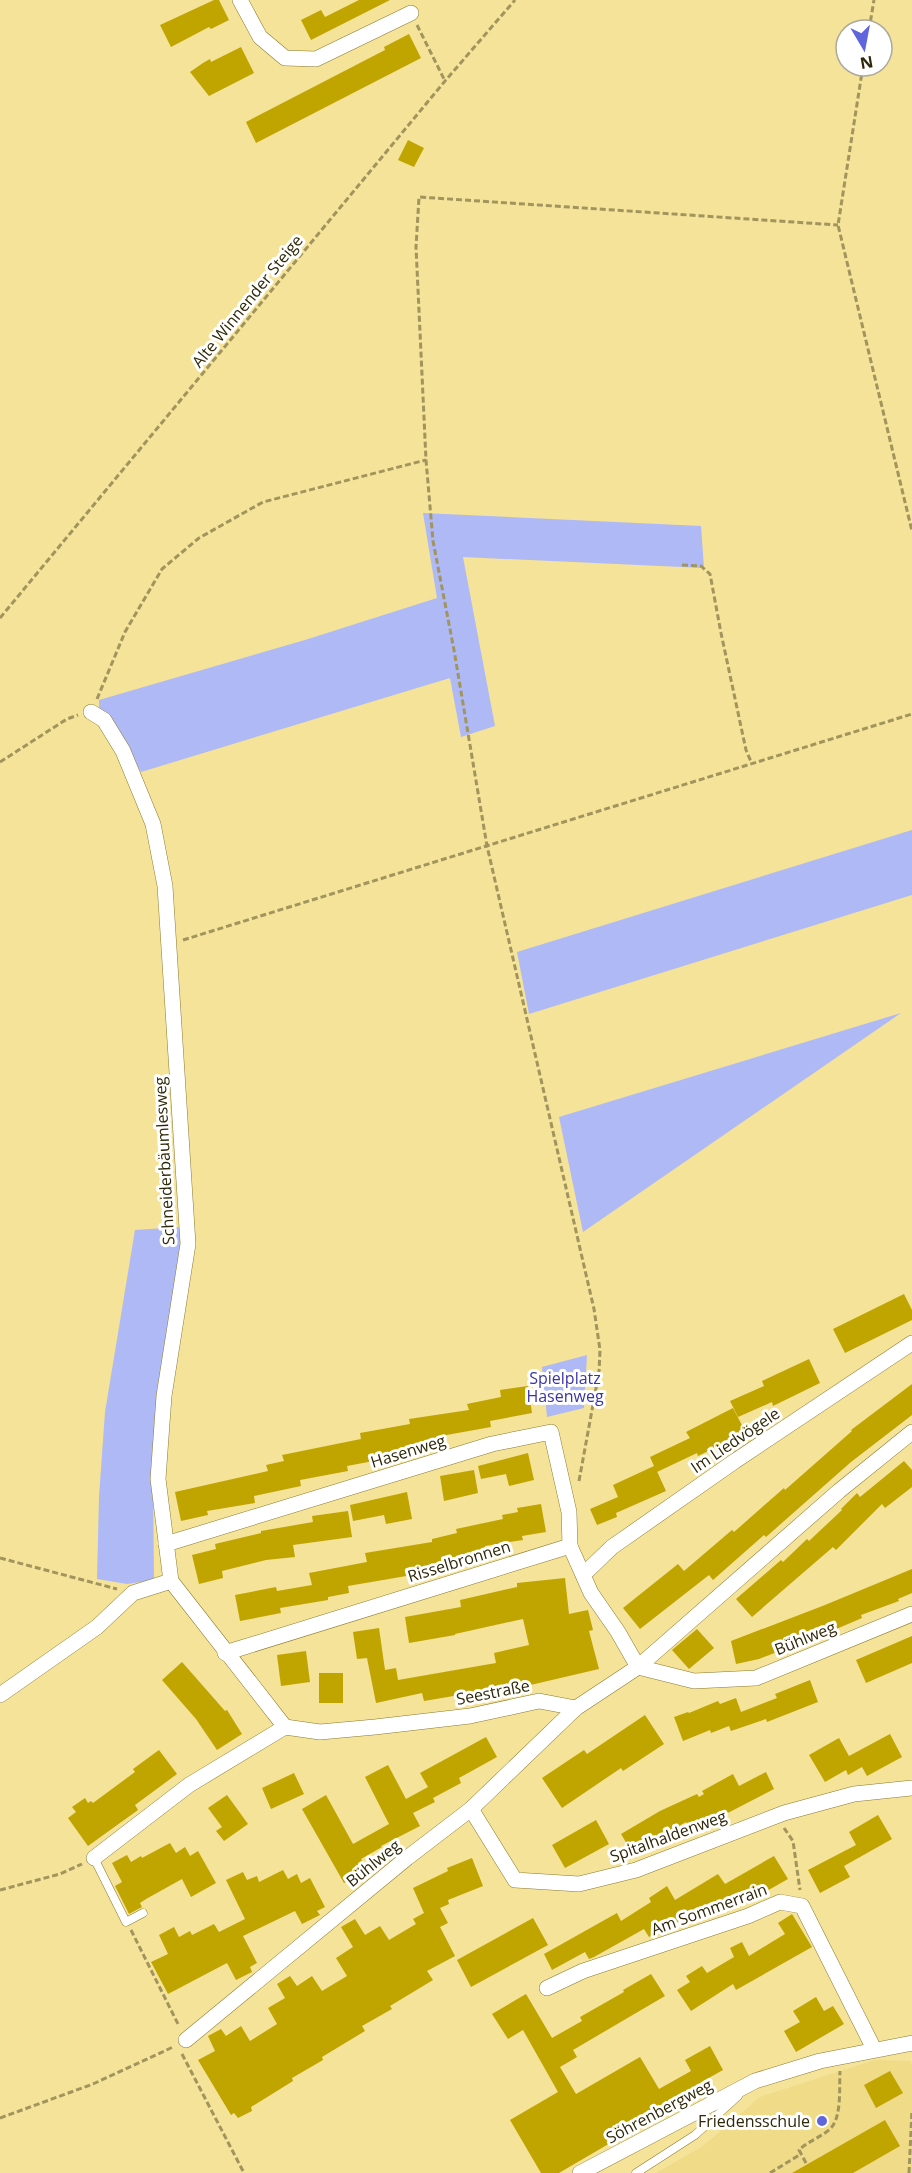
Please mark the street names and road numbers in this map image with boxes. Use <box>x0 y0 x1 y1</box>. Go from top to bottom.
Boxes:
street label: Alte Winnender Steige <box>187 230 307 372</box>
street label: Schneiderbäumlesweg <box>149 1076 179 1246</box>
street label: Im Liedvögele <box>686 1402 784 1478</box>
street label: Hasenweg <box>368 1429 448 1473</box>
street label: Risselbronnen <box>405 1535 513 1587</box>
street label: Bühlweg <box>771 1616 839 1660</box>
street label: Seestraße <box>454 1674 532 1710</box>
street label: Spitalhaldenweg <box>607 1805 730 1867</box>
street label: Bühlweg <box>341 1834 405 1892</box>
street label: Am Sommerrain <box>648 1878 770 1940</box>
street label: Söhrenbergweg <box>602 2074 716 2148</box>

